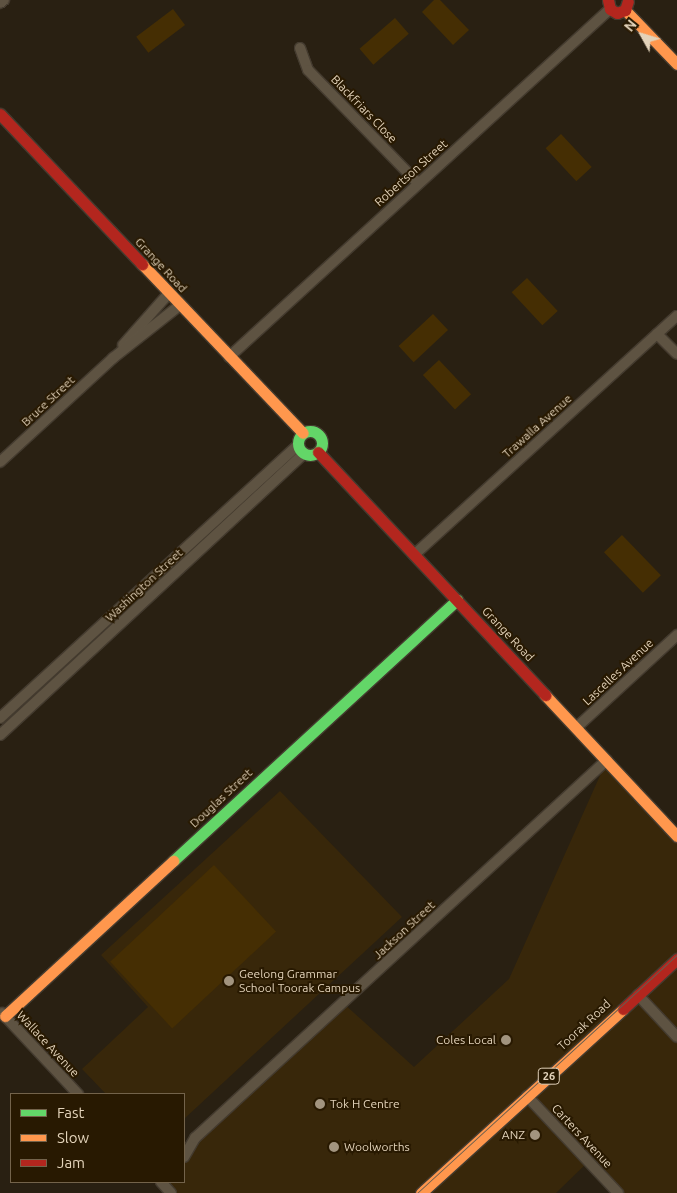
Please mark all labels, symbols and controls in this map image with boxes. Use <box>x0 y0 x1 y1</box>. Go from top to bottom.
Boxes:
north arrow <box>617 10 667 60</box>
text: N <box>621 16 640 35</box>
street label: Blackfriars Close <box>328 72 400 146</box>
street label: Robertson Street <box>372 137 450 209</box>
street label: Grange Road <box>132 235 190 295</box>
street label: Bruce Street <box>18 373 78 429</box>
street label: Trawalla Avenue <box>499 391 575 461</box>
street label: Washington Street <box>102 545 186 625</box>
street label: Grange Road <box>479 604 537 664</box>
street label: Lascelles Avenue <box>580 636 656 708</box>
street label: Douglas Street <box>187 765 255 831</box>
street label: Jackson Street <box>370 898 438 962</box>
place label: Geelong Grammar School Toorak Campus <box>239 967 360 995</box>
marker: Geelong Grammar School Toorak Campus <box>223 975 235 987</box>
street label: Toorak Road <box>554 997 614 1053</box>
street label: Wallace Avenue <box>14 1008 82 1080</box>
place label: Coles Local <box>436 1033 496 1047</box>
marker: Coles Local <box>500 1034 512 1046</box>
road number: 26 <box>538 1068 560 1084</box>
legend <box>10 1093 185 1183</box>
place label: Tok H Centre <box>330 1097 400 1111</box>
marker: Tok H Centre <box>314 1098 326 1110</box>
street label: Carters Avenue <box>549 1101 615 1171</box>
text: Fast <box>57 1104 84 1121</box>
place label: ANZ <box>502 1128 525 1142</box>
text: Slow <box>57 1129 89 1146</box>
marker: ANZ <box>529 1129 541 1141</box>
place label: Woolworths <box>344 1140 410 1154</box>
marker: Woolworths <box>328 1141 340 1153</box>
text: Jam <box>57 1154 85 1171</box>

